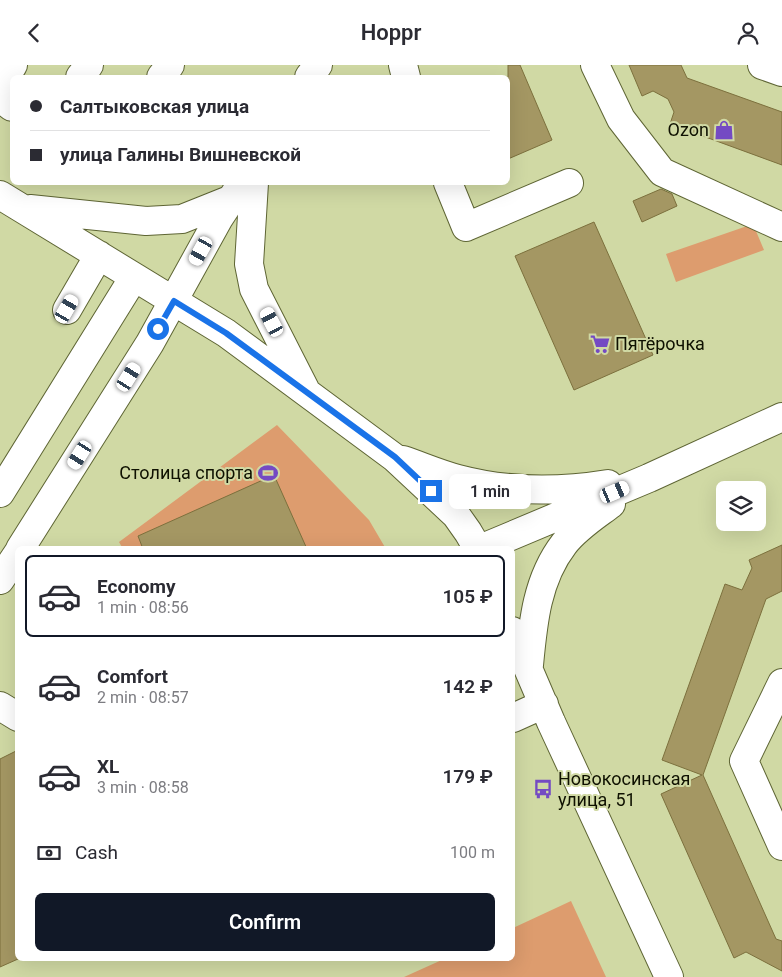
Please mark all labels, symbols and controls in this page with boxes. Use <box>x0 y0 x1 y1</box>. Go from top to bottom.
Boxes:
icon: back <box>20 19 48 47</box>
icon: person <box>734 19 762 47</box>
text: Hoppr <box>361 20 421 45</box>
text: Салтыковская улица <box>60 95 249 118</box>
place label: Ozon <box>668 119 709 140</box>
shop icon: Ozon <box>713 119 735 141</box>
text: улица Галины Вишневской <box>60 143 301 166</box>
car <box>187 234 214 268</box>
car <box>53 292 80 326</box>
car <box>258 305 285 339</box>
route start <box>147 318 169 340</box>
supermarket icon: Пятёрочка <box>589 333 611 355</box>
place label: Пятёрочка <box>615 333 705 354</box>
car <box>114 360 143 394</box>
car <box>65 438 94 472</box>
place label: Столица спорта <box>119 462 253 483</box>
sports icon: Столица спорта <box>257 462 279 484</box>
callout: 1 min <box>448 473 531 509</box>
car <box>598 479 631 505</box>
route end <box>420 480 442 502</box>
map controls <box>716 481 766 531</box>
button: layers <box>716 481 766 531</box>
text: 1 min <box>470 482 510 501</box>
icon: car <box>37 574 82 619</box>
text: Economy <box>97 575 176 598</box>
text: 105 ₽ <box>442 585 493 608</box>
text: 1 min · 08:56 <box>97 598 189 617</box>
icon: car <box>37 664 82 709</box>
text: Comfort <box>97 665 168 688</box>
text: 142 ₽ <box>442 675 493 698</box>
text: 2 min · 08:57 <box>97 688 189 707</box>
icon: car <box>37 754 82 799</box>
text: XL <box>97 755 119 778</box>
text: 179 ₽ <box>442 765 493 788</box>
place label: Новокосинская улица, 51 <box>558 768 691 810</box>
text: 3 min · 08:58 <box>97 778 189 797</box>
bus stop icon: Новокосинская улица, 51 <box>532 778 554 800</box>
icon: cash <box>35 839 63 867</box>
text: Cash <box>75 841 118 864</box>
text: 100 m <box>450 843 495 862</box>
button: Confirm <box>35 893 495 951</box>

